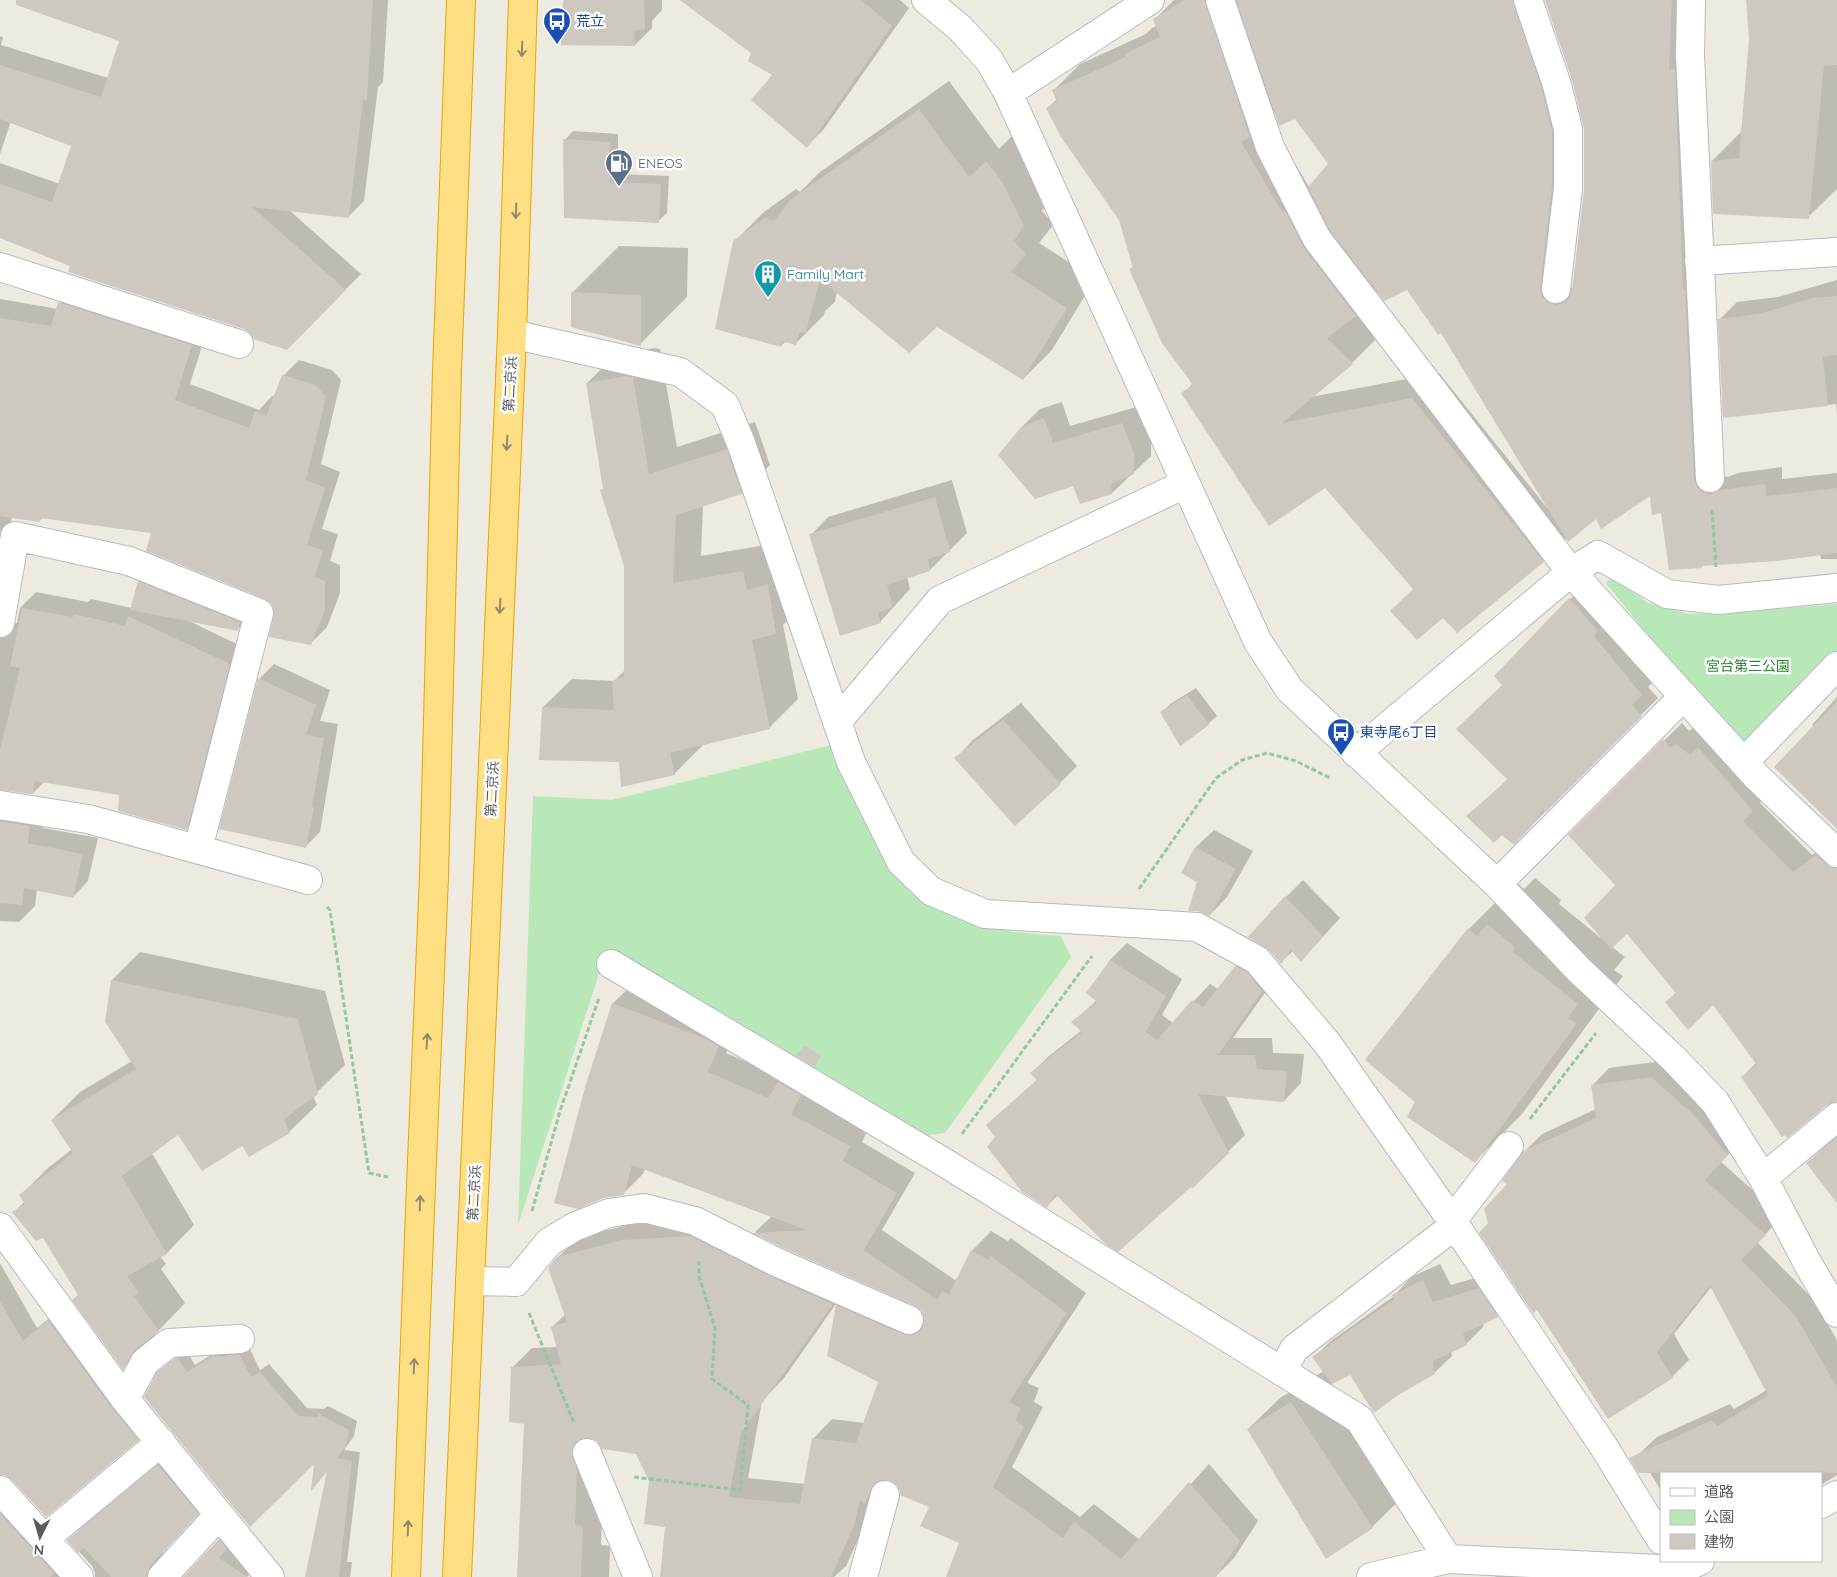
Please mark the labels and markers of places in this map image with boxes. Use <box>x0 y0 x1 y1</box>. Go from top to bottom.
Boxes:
bus stop icon: 荒立 <box>542 6 572 45</box>
place label: 荒立 <box>576 12 604 30</box>
fuel station icon: ENEOS <box>604 148 634 187</box>
place label: ENEOS <box>638 154 683 172</box>
building icon: Family Mart <box>753 259 783 298</box>
place label: Family Mart <box>787 265 864 283</box>
bus stop icon: 東寺尾6丁目 <box>1326 717 1356 756</box>
place label: 東寺尾6丁目 <box>1360 723 1438 741</box>

